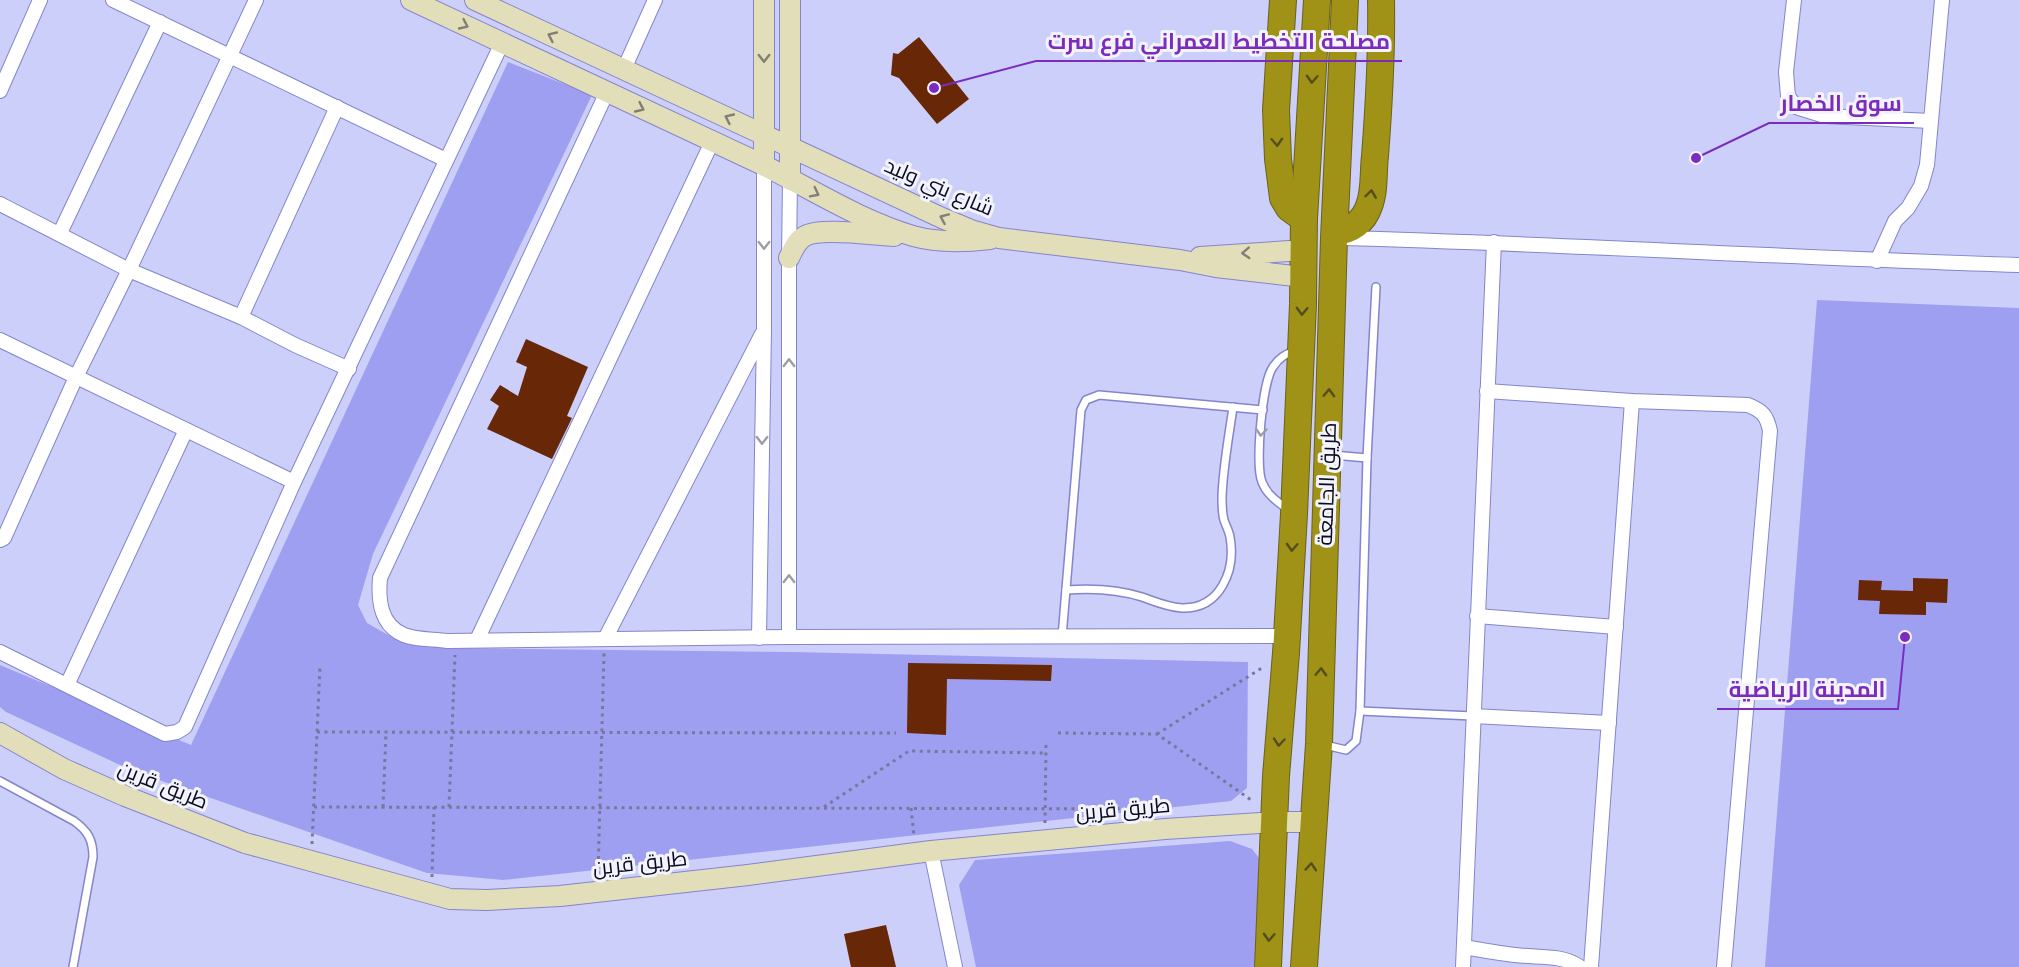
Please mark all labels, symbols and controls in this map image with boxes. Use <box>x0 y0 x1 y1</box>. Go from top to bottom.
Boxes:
one-way arrow <box>457 17 468 29</box>
callout: مصلحة التخطيط العمراني فرع سرت <box>1036 21 1402 61</box>
text: مصلحة التخطيط العمراني فرع سرت <box>1048 29 1390 59</box>
one-way arrow <box>548 31 559 43</box>
one-way arrow <box>758 54 770 63</box>
one-way arrow <box>1306 75 1319 84</box>
callout: سوق الخصار <box>1769 83 1914 123</box>
text: سوق الخصار <box>1779 91 1902 117</box>
one-way arrow <box>634 100 645 112</box>
one-way arrow <box>725 113 736 125</box>
one-way arrow <box>1271 138 1284 147</box>
street label: شارع بني وليد <box>879 153 997 224</box>
one-way arrow <box>809 186 820 197</box>
one-way arrow <box>1364 189 1377 198</box>
one-way arrow <box>939 214 950 226</box>
one-way arrow <box>758 241 770 250</box>
one-way arrow <box>1242 247 1251 260</box>
one-way arrow <box>1296 306 1309 315</box>
one-way arrow <box>783 358 795 367</box>
one-way arrow <box>1323 389 1336 398</box>
street label: طريق الجامعة <box>1313 422 1342 546</box>
one-way arrow <box>1255 427 1268 436</box>
one-way arrow <box>756 436 769 445</box>
one-way arrow <box>1285 543 1298 552</box>
one-way arrow <box>783 574 795 583</box>
one-way arrow <box>1315 668 1328 677</box>
callout: المدينة الرياضية <box>1717 669 1898 709</box>
text: المدينة الرياضية <box>1729 677 1885 703</box>
one-way arrow <box>1272 738 1285 747</box>
street label: طريق قرين <box>114 756 211 815</box>
street label: طريق قرين <box>1075 793 1171 826</box>
street label: طريق قرين <box>592 846 689 881</box>
one-way arrow <box>1304 862 1317 871</box>
one-way arrow <box>1263 932 1276 941</box>

